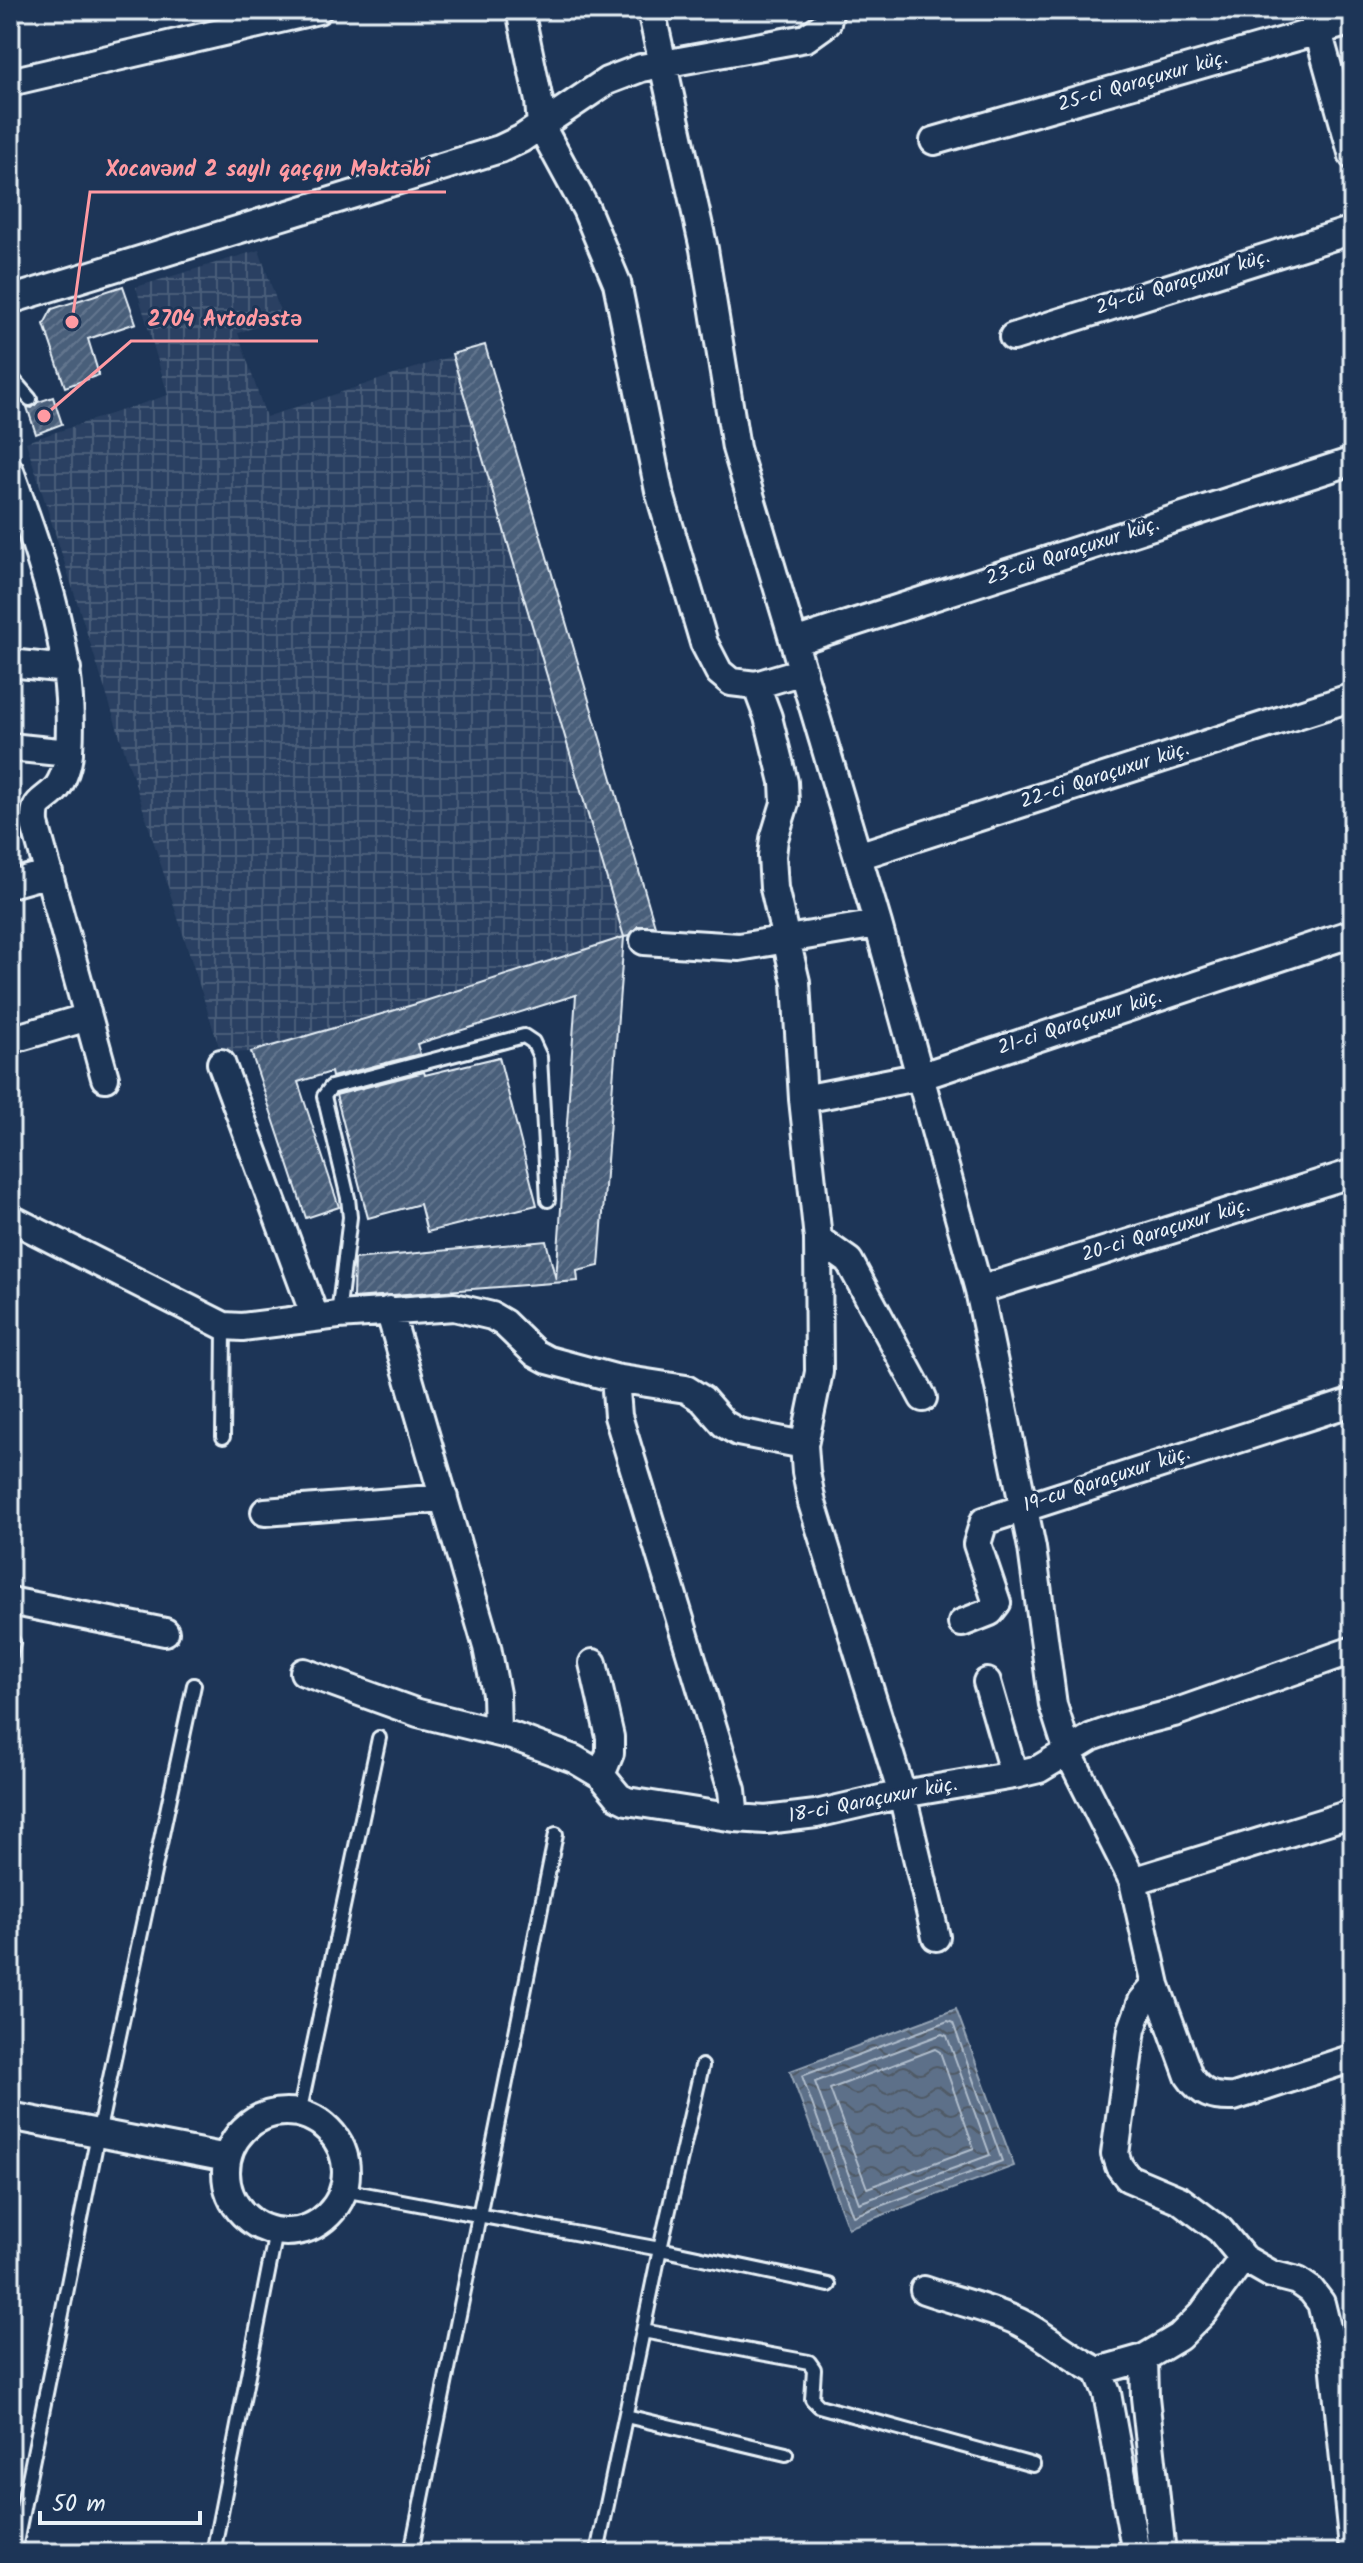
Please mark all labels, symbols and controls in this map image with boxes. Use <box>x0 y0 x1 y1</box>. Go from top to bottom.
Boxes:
street label: 25-ci Qaraçuxur küç. <box>1054 42 1232 122</box>
callout: Xocavənd 2 saylı qaçqın Məktəbi <box>90 146 446 192</box>
text: Xocavənd 2 saylı qaçqın Məktəbi <box>105 153 432 188</box>
street label: 24-cü Qaraçuxur küç. <box>1092 241 1274 325</box>
callout: 2704 Avtodəstə <box>131 295 318 341</box>
text: 2704 Avtodəstə <box>148 303 302 338</box>
street label: 23-cü Qaraçuxur küç. <box>982 509 1164 595</box>
street label: 22-ci Qaraçuxur küç. <box>1016 734 1194 818</box>
street label: 21-ci Qaraçuxur küç. <box>994 981 1166 1065</box>
street label: 20-ci Qaraçuxur küç. <box>1078 1190 1254 1272</box>
street label: 19-cu Qaraçuxur küç. <box>1019 1438 1195 1522</box>
street label: 18-ci Qaraçuxur küç. <box>786 1769 960 1833</box>
scale bar <box>40 2475 200 2525</box>
text: 50 m <box>52 2485 106 2524</box>

